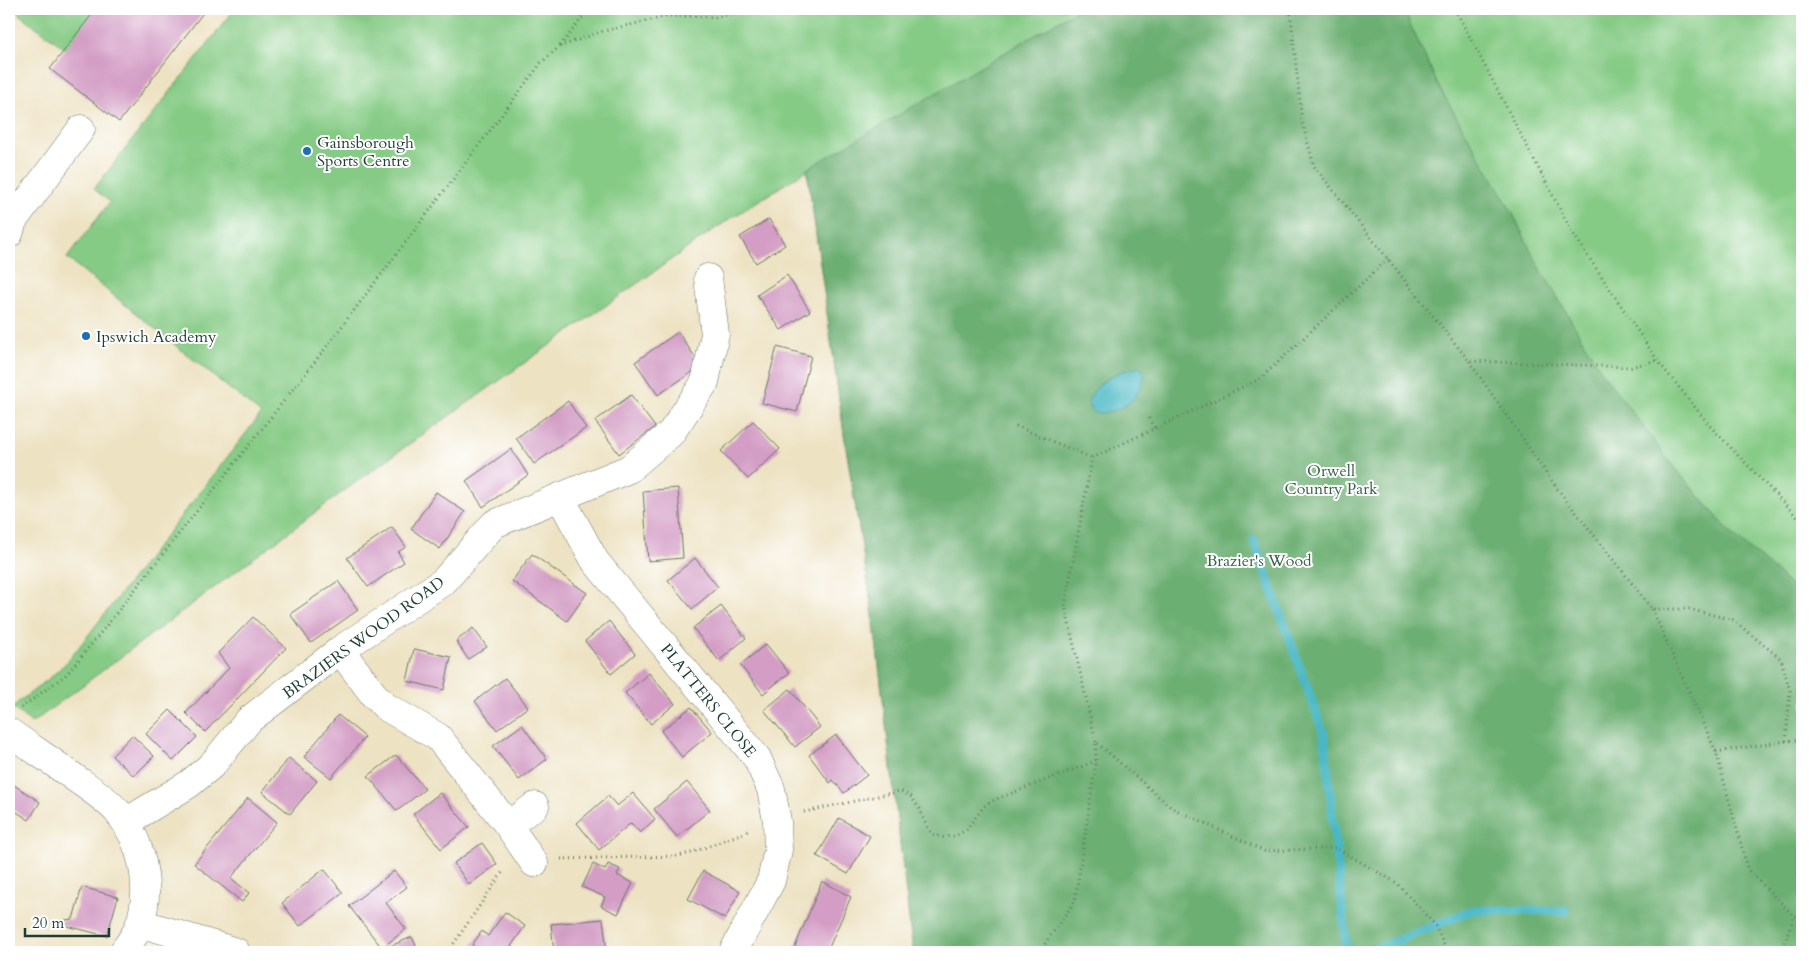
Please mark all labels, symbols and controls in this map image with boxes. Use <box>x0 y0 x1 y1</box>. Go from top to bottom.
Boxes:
place label: Gainsborough Sports Centre <box>317 132 414 172</box>
marker: Gainsborough Sports Centre <box>301 145 313 157</box>
place label: Ipswich Academy <box>96 326 217 348</box>
marker: Ipswich Academy <box>80 330 92 342</box>
park label: Orwell Country Park <box>1284 460 1378 500</box>
park label: Brazier's Wood <box>1206 550 1312 572</box>
street label: BRAZIERS WOOD ROAD <box>278 571 449 704</box>
street label: PLATTERS CLOSE <box>655 639 761 762</box>
scale bar <box>25 906 109 938</box>
text: 20 m <box>32 913 64 933</box>

